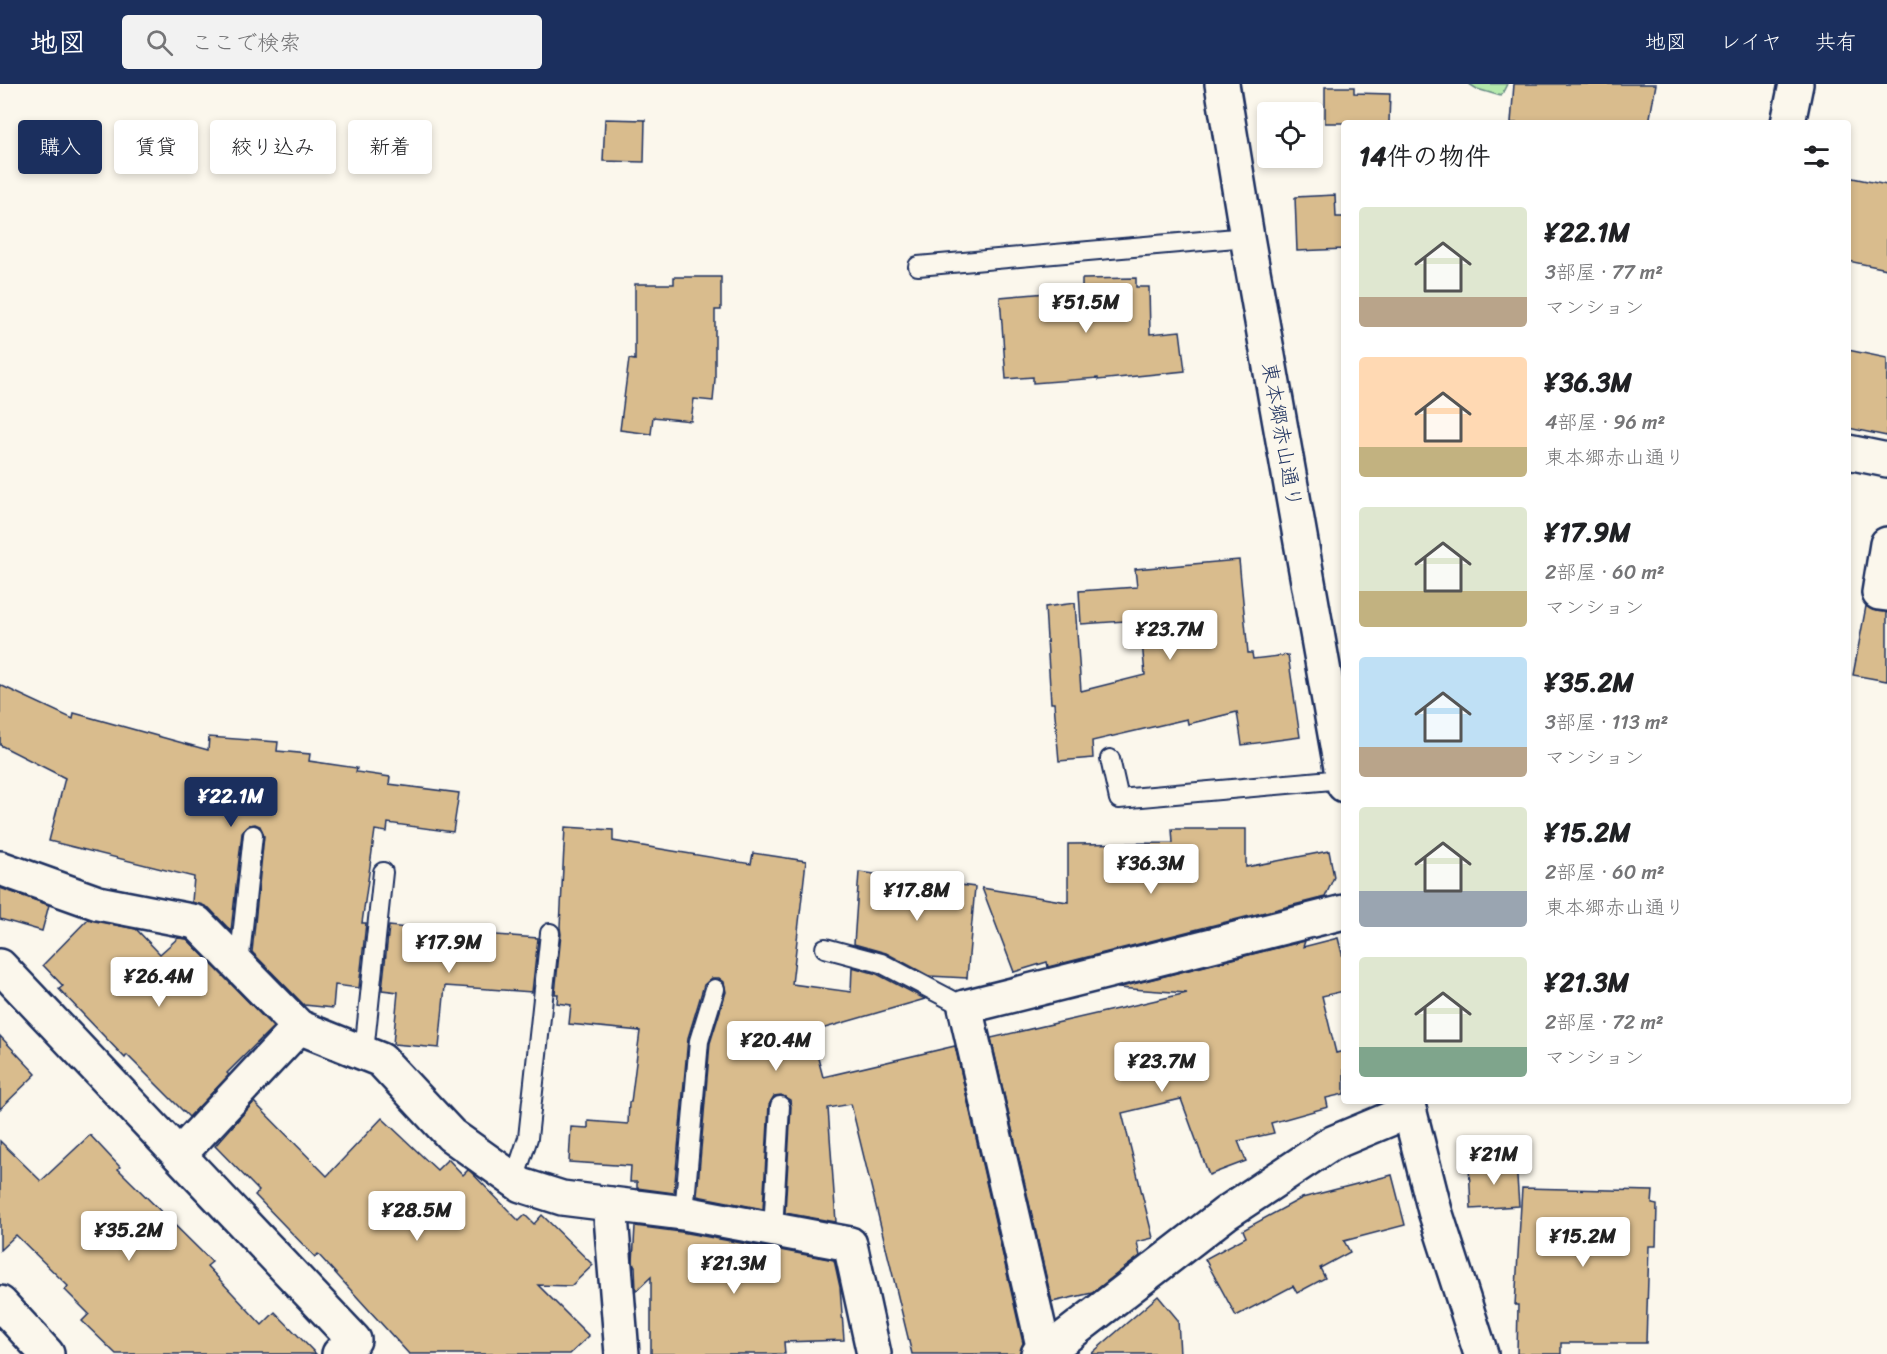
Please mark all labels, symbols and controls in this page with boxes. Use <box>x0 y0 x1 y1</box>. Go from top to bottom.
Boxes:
search box <box>122 15 542 69</box>
text: 地図 <box>30 18 86 67</box>
text: ここで検索 <box>191 23 301 62</box>
text: 地図 <box>1645 23 1687 61</box>
text: レイヤ <box>1720 23 1782 61</box>
text: 共有 <box>1815 23 1857 61</box>
icon: search <box>143 26 176 59</box>
map controls <box>1257 102 1323 168</box>
button: locate <box>1257 102 1323 168</box>
chip: 購入 <box>18 120 102 174</box>
chip: 賃貸 <box>114 120 198 174</box>
chip: 絞り込み <box>210 120 336 174</box>
chip: 新着 <box>348 120 432 174</box>
text: 14件の物件 <box>1359 133 1490 179</box>
icon: filters <box>1800 140 1833 173</box>
text: ¥22.1M <box>1545 209 1630 255</box>
icon: home <box>1407 231 1479 303</box>
text: 3部屋 · 77 m² <box>1545 255 1663 290</box>
pin: ¥51.5M <box>1037 283 1135 334</box>
text: ¥51.5M <box>1053 285 1119 320</box>
text: マンション <box>1545 290 1644 325</box>
street label: 東本郷赤山通り <box>1251 359 1313 511</box>
text: ¥36.3M <box>1545 359 1632 405</box>
icon: home <box>1407 381 1479 453</box>
text: 4部屋 · 96 m² <box>1545 405 1665 440</box>
text: 東本郷赤山通り <box>1545 440 1685 475</box>
text: ¥17.9M <box>1545 509 1630 555</box>
icon: home <box>1407 531 1479 603</box>
text: 2部屋 · 60 m² <box>1545 555 1665 590</box>
text: マンション <box>1545 590 1644 625</box>
pin: ¥23.7M <box>1121 610 1219 661</box>
text: ¥23.7M <box>1136 612 1204 647</box>
text: ¥35.2M <box>1545 659 1634 705</box>
icon: home <box>1407 681 1479 753</box>
text: 3部屋 · 113 m² <box>1545 705 1668 740</box>
text: マンション <box>1545 740 1644 775</box>
pin: ¥22.1M <box>182 777 280 828</box>
text: ¥22.1M <box>198 779 264 814</box>
text: ¥15.2M <box>1545 809 1631 855</box>
icon: home <box>1407 831 1479 903</box>
pin: ¥36.3M <box>1102 844 1200 895</box>
text: ¥36.3M <box>1118 846 1184 881</box>
text: 2部屋 · 60 m² <box>1545 855 1665 890</box>
pin: ¥17.8M <box>868 871 966 922</box>
text: ¥17.8M <box>884 873 950 908</box>
text: 東本郷赤山通り <box>1545 890 1685 925</box>
pin: ¥17.9M <box>400 923 498 974</box>
text: ¥17.9M <box>416 925 482 960</box>
pin: ¥26.4M <box>110 957 208 1008</box>
text: ¥26.4M <box>125 959 193 994</box>
text: ¥21.3M <box>1545 959 1629 1005</box>
icon: home <box>1407 981 1479 1053</box>
text: 2部屋 · 72 m² <box>1545 1005 1664 1040</box>
pin: ¥20.4M <box>727 1021 825 1072</box>
text: ¥20.4M <box>741 1023 811 1058</box>
text: マンション <box>1545 1040 1644 1075</box>
pin: ¥23.7M <box>1113 1042 1211 1093</box>
text: ¥23.7M <box>1128 1044 1196 1079</box>
pin: ¥21M <box>1458 1135 1530 1186</box>
text: ¥21M <box>1470 1137 1518 1172</box>
pin: ¥28.5M <box>368 1191 466 1242</box>
text: ¥28.5M <box>382 1193 452 1228</box>
pin: ¥35.2M <box>80 1211 178 1262</box>
text: ¥35.2M <box>95 1213 163 1248</box>
pin: ¥15.2M <box>1534 1217 1632 1268</box>
text: ¥15.2M <box>1550 1219 1616 1254</box>
pin: ¥21.3M <box>685 1244 783 1295</box>
text: ¥21.3M <box>702 1246 766 1281</box>

